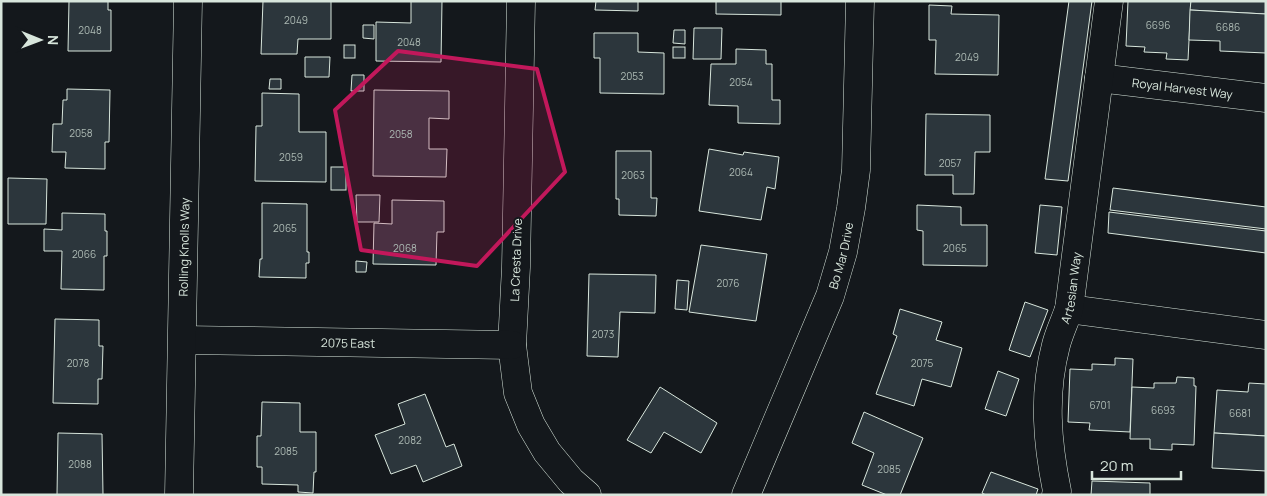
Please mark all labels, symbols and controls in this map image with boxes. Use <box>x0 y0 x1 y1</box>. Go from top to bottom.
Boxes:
house number: 2049 <box>284 13 308 27</box>
north arrow <box>15 15 65 65</box>
house number: 6696 <box>1146 18 1170 32</box>
house number: 6686 <box>1216 20 1240 34</box>
house number: 2048 <box>78 23 102 37</box>
text: N <box>44 35 63 45</box>
house number: 2048 <box>397 35 421 49</box>
house number: 2049 <box>955 50 979 64</box>
house number: 2053 <box>620 69 644 83</box>
street label: Royal Harvest Way <box>1131 74 1234 103</box>
house number: 2054 <box>729 75 753 89</box>
house number: 2058 <box>69 126 93 140</box>
house number: 2058 <box>389 127 413 141</box>
house number: 2059 <box>279 150 303 164</box>
house number: 2057 <box>939 156 961 170</box>
house number: 2064 <box>729 165 753 179</box>
house number: 2063 <box>621 168 645 182</box>
street label: Rolling Knolls Way <box>174 197 193 297</box>
street label: La Cresta Drive <box>506 218 526 302</box>
house number: 2065 <box>273 221 297 235</box>
street label: Bo Mar Drive <box>824 221 857 291</box>
house number: 2068 <box>393 241 417 255</box>
house number: 2065 <box>943 241 967 255</box>
house number: 2066 <box>72 247 96 261</box>
street label: Artesian Way <box>1056 250 1085 326</box>
house number: 2076 <box>716 276 740 290</box>
house number: 2073 <box>592 327 614 341</box>
street label: 2075 East <box>321 334 375 351</box>
house number: 2078 <box>67 356 90 370</box>
house number: 2075 <box>911 356 934 370</box>
house number: 6701 <box>1089 398 1111 412</box>
house number: 6693 <box>1151 403 1175 417</box>
house number: 6681 <box>1229 406 1251 420</box>
house number: 2082 <box>398 433 422 447</box>
house number: 2085 <box>274 444 298 458</box>
scale bar <box>1092 448 1181 480</box>
text: 20 m <box>1100 455 1133 476</box>
house number: 2088 <box>68 457 92 471</box>
house number: 2085 <box>877 462 901 476</box>

